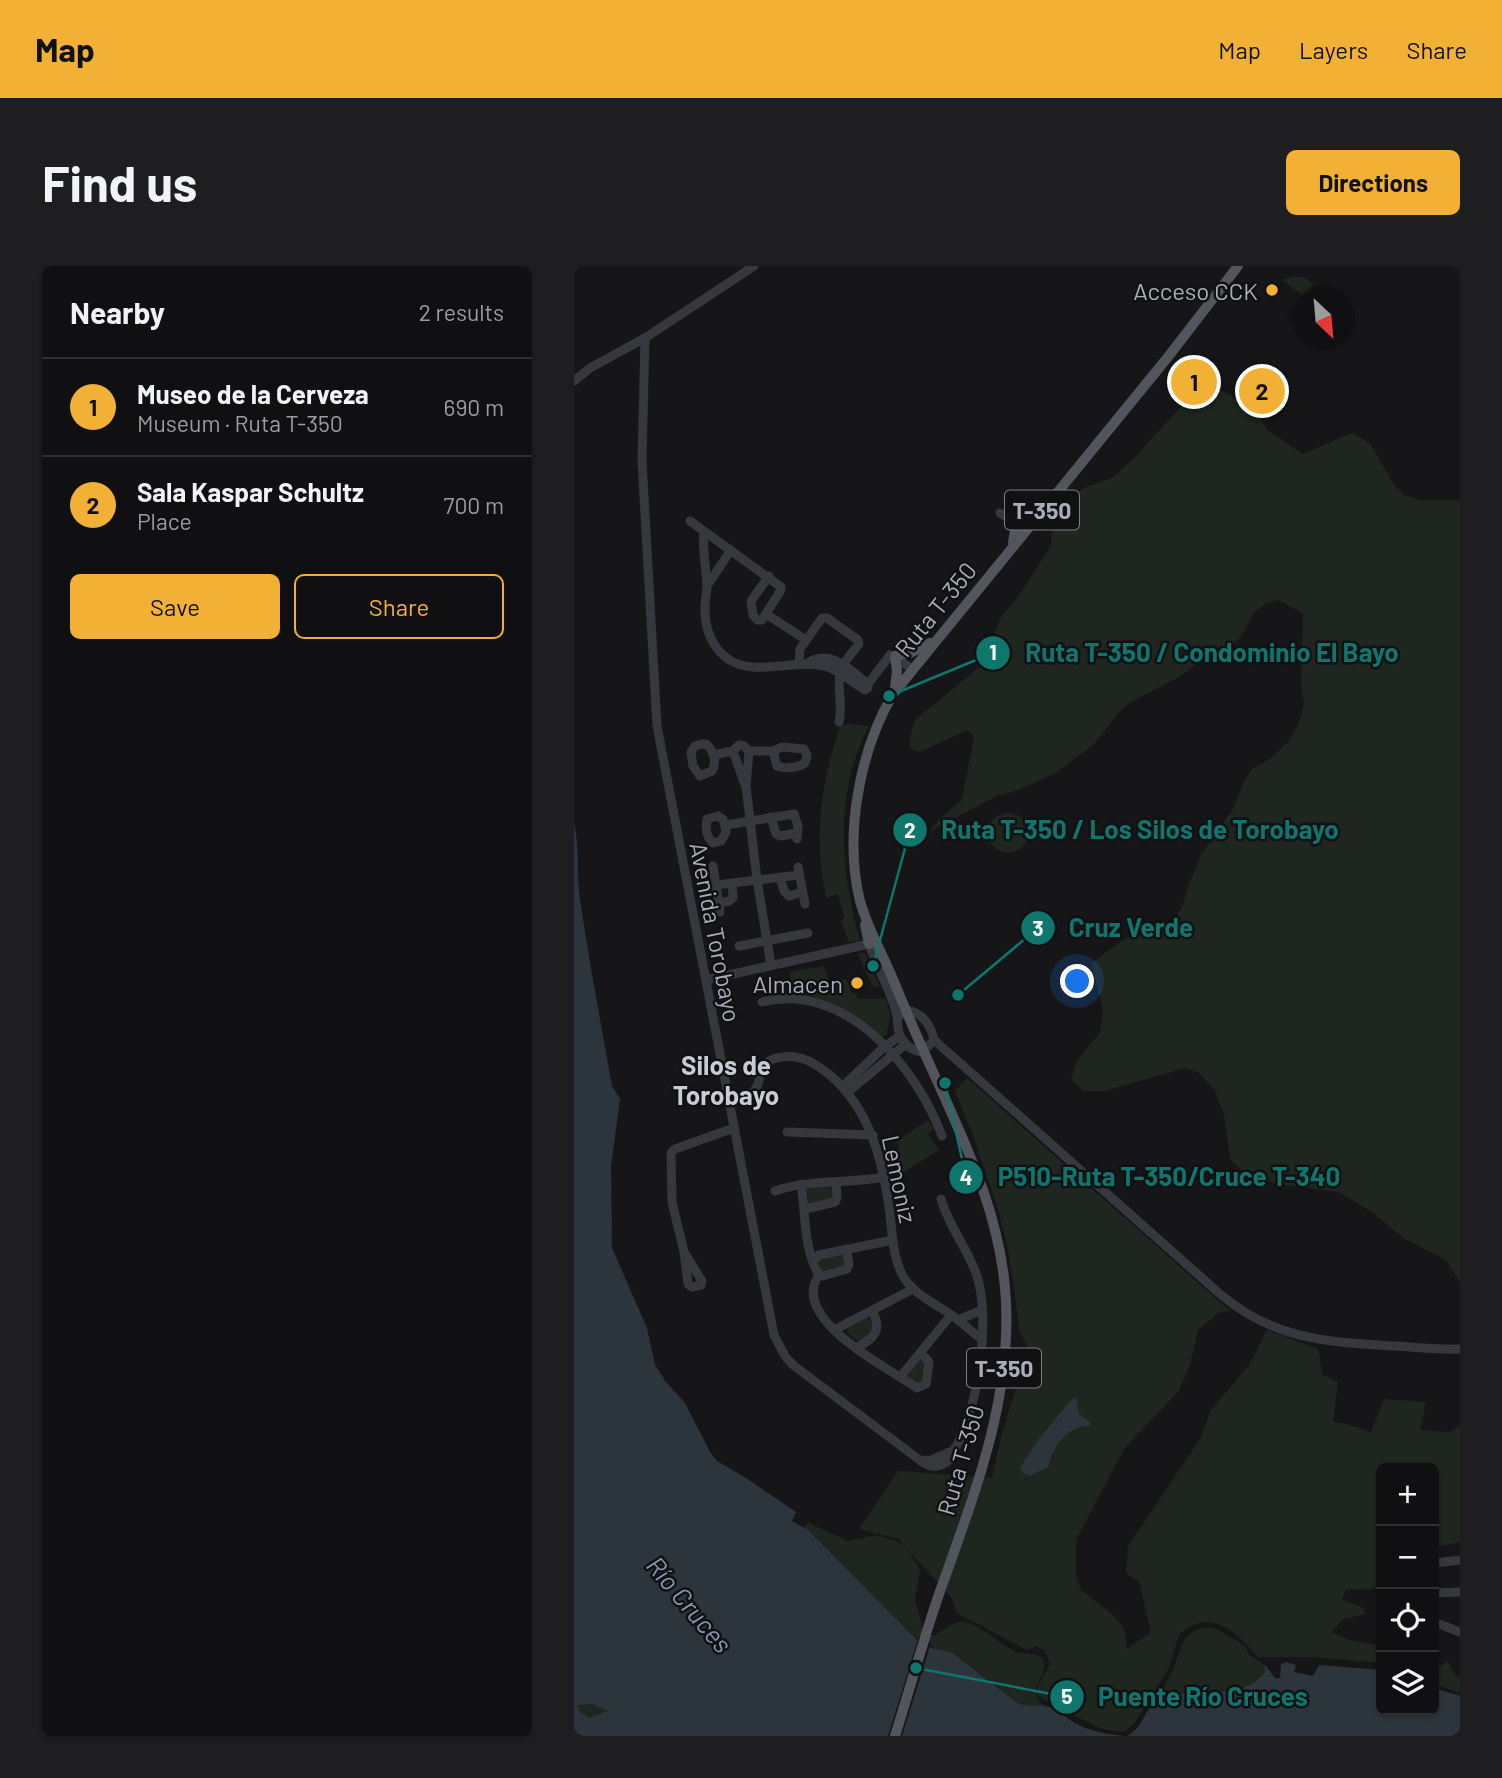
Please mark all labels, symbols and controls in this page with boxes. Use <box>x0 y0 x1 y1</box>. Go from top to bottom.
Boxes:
text: Map <box>35 29 95 69</box>
text: Map <box>1218 35 1261 64</box>
text: Layers <box>1299 35 1368 64</box>
text: Share <box>1406 35 1467 64</box>
button: Directions <box>1286 150 1460 215</box>
text: Find us <box>42 153 197 212</box>
place label: Acceso CCK <box>1133 276 1258 305</box>
marker: Acceso CCK <box>1264 282 1280 298</box>
north arrow <box>1292 287 1355 350</box>
text: Nearby <box>70 294 165 330</box>
text: 2 results <box>419 298 504 326</box>
pin: 1 <box>1171 356 1217 408</box>
pin: 2 <box>1239 365 1285 417</box>
text: Museo de la Cerveza <box>137 378 369 409</box>
text: 1 <box>89 393 97 421</box>
text: 690 m <box>444 393 504 421</box>
text: Museum · Ruta T-350 <box>137 409 343 437</box>
text: Sala Kaspar Schultz <box>137 476 364 507</box>
road number: T-350 <box>1005 490 1079 530</box>
text: 2 <box>87 491 99 519</box>
text: 700 m <box>444 491 504 519</box>
text: Place <box>137 507 192 535</box>
street label: Ruta T-350 <box>888 556 982 662</box>
button: Save <box>70 574 280 639</box>
button: Share <box>294 574 504 639</box>
callout: Ruta T-350 / Condominio El Bayo <box>976 629 1412 676</box>
text: Ruta T-350 / Condominio El Bayo <box>1025 636 1399 667</box>
text: 1 <box>989 639 997 664</box>
callout: Ruta T-350 / Los Silos de Torobayo <box>892 807 1353 854</box>
text: Ruta T-350 / Los Silos de Torobayo <box>941 813 1339 844</box>
text: 2 <box>904 817 916 842</box>
street label: Avenida Torobayo <box>684 840 748 1024</box>
callout: Cruz Verde <box>1020 905 1208 952</box>
text: Cruz Verde <box>1069 911 1193 942</box>
text: 3 <box>1032 915 1044 940</box>
your location <box>1060 964 1094 998</box>
place label: Almacen <box>753 969 843 998</box>
marker: Almacen <box>849 975 865 991</box>
district label: Silos de Torobayo <box>673 1049 779 1110</box>
street label: Lemoniz <box>877 1132 923 1226</box>
callout: P510-Ruta T-350/Cruce T-340 <box>949 1154 1354 1201</box>
text: P510-Ruta T-350/Cruce T-340 <box>998 1160 1340 1191</box>
text: 4 <box>960 1164 972 1189</box>
road number: T-350 <box>967 1348 1041 1387</box>
street label: Ruta T-350 <box>930 1402 990 1518</box>
map controls <box>1376 1463 1439 1715</box>
button: + <box>1376 1463 1439 1526</box>
button: − <box>1376 1526 1439 1589</box>
water label: Río Cruces <box>641 1550 739 1658</box>
button: locate <box>1376 1589 1439 1652</box>
button: layers <box>1376 1652 1439 1715</box>
callout: Puente Río Cruces <box>1049 1673 1322 1720</box>
text: Puente Río Cruces <box>1098 1680 1308 1711</box>
text: 5 <box>1061 1683 1073 1708</box>

